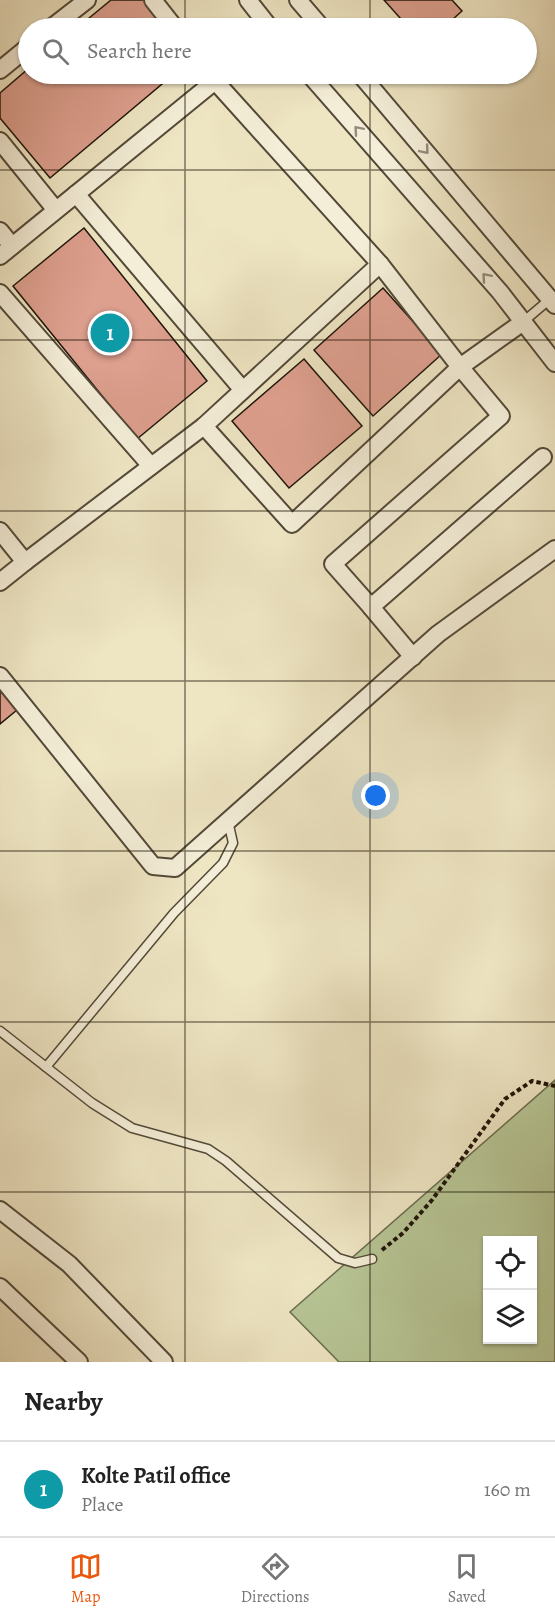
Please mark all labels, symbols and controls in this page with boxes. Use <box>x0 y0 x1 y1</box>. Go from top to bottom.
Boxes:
search box <box>18 18 537 84</box>
icon: search <box>39 35 72 68</box>
text: Search here <box>87 36 192 66</box>
one-way arrow <box>354 126 365 137</box>
one-way arrow <box>417 143 428 154</box>
one-way arrow <box>482 273 493 284</box>
pin: 1 <box>90 310 130 356</box>
your location <box>361 781 390 810</box>
map controls <box>483 1236 537 1344</box>
button: locate <box>483 1236 537 1290</box>
button: layers <box>483 1290 537 1344</box>
text: Nearby <box>24 1384 103 1419</box>
text: Kolte Patil office <box>81 1461 231 1491</box>
text: 1 <box>40 1476 47 1503</box>
text: 160 m <box>484 1476 531 1503</box>
text: Place <box>81 1491 123 1518</box>
tab: Map <box>69 1550 102 1608</box>
tab: Directions <box>241 1550 309 1608</box>
tab: Saved <box>448 1550 486 1608</box>

